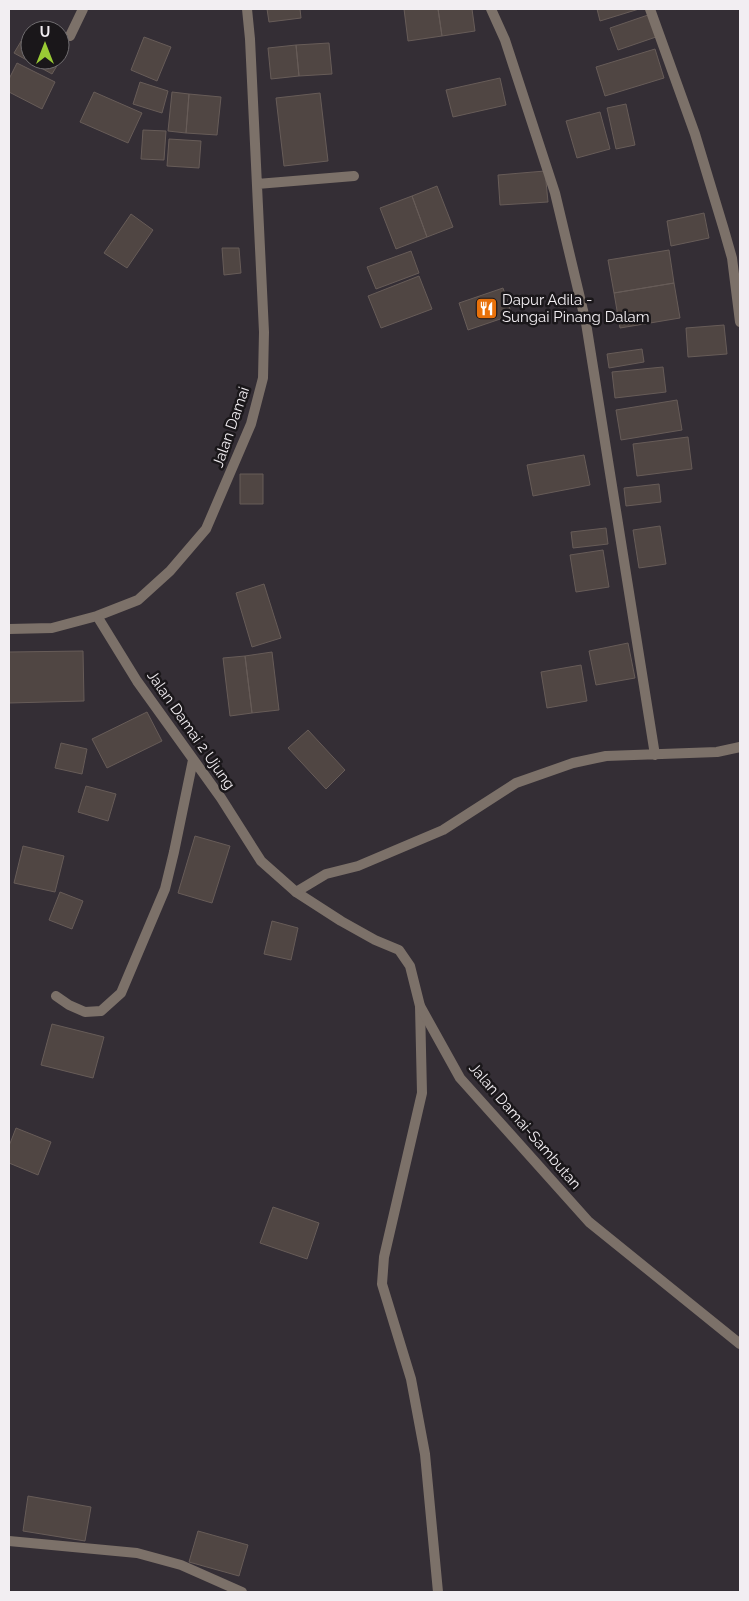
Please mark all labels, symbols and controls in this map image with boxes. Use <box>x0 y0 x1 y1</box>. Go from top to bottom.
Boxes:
north arrow <box>20 20 70 70</box>
text: U <box>40 24 50 40</box>
place label: Dapur Adila - Sungai Pinang Dalam <box>502 291 650 326</box>
restaurant icon: Dapur Adila - Sungai Pinang Dalam <box>474 297 498 321</box>
street label: Jalan Damai <box>209 384 253 470</box>
street label: Jalan Damai 2 Ujung <box>143 667 239 793</box>
street label: Jalan Damai-Sambutan <box>465 1059 585 1193</box>

